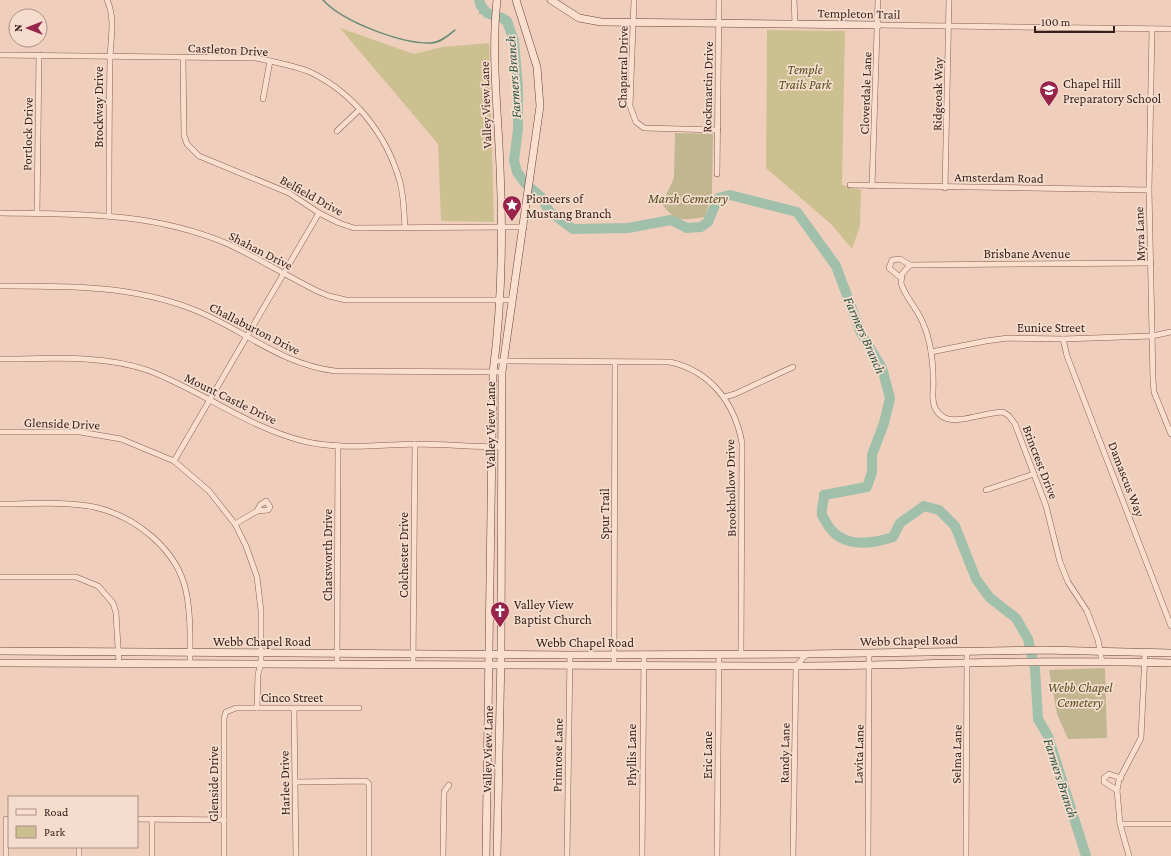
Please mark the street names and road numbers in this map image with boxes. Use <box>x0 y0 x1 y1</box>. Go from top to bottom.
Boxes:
street label: Templeton Trail <box>817 5 901 22</box>
street label: Chaparral Drive <box>614 25 631 108</box>
street label: Castleton Drive <box>187 40 269 59</box>
street label: Rockmartin Drive <box>699 41 716 133</box>
street label: Cloverdale Lane <box>857 51 874 135</box>
street label: Ridgeoak Way <box>929 56 946 131</box>
street label: Valley View Lane <box>476 61 495 149</box>
street label: Brockway Drive <box>91 66 106 148</box>
street label: Portlock Drive <box>19 97 36 171</box>
street label: Amsterdam Road <box>954 169 1044 186</box>
street label: Belfield Drive <box>278 172 346 219</box>
street label: Myra Lane <box>1131 206 1148 262</box>
street label: Shahan Drive <box>226 228 296 273</box>
street label: Brisbane Avenue <box>984 246 1070 261</box>
street label: Challaburton Drive <box>207 299 303 358</box>
street label: Eunice Street <box>1017 320 1086 335</box>
street label: Mount Castle Drive <box>182 370 280 427</box>
street label: Valley View Lane <box>483 381 498 469</box>
street label: Glenside Drive <box>24 415 101 432</box>
street label: Brincrest Drive <box>1020 423 1062 501</box>
street label: Brookhollow Drive <box>722 439 739 537</box>
street label: Damascus Way <box>1105 439 1148 520</box>
street label: Spur Trail <box>597 488 612 540</box>
street label: Chatsworth Drive <box>320 509 335 601</box>
street label: Colchester Drive <box>396 512 411 598</box>
street label: Webb Chapel Road <box>860 632 958 649</box>
street label: Webb Chapel Road <box>213 634 311 649</box>
street label: Webb Chapel Road <box>536 635 634 650</box>
street label: Cinco Street <box>261 690 324 705</box>
street label: Valley View Lane <box>479 705 496 793</box>
street label: Primrose Lane <box>549 717 566 792</box>
street label: Randy Lane <box>776 722 793 783</box>
street label: Phyllis Lane <box>624 723 639 786</box>
street label: Lavita Lane <box>850 724 867 784</box>
street label: Selma Lane <box>948 724 965 784</box>
street label: Eric Lane <box>700 731 715 779</box>
street label: Glenside Drive <box>206 746 221 822</box>
street label: Harlee Drive <box>276 750 293 815</box>

